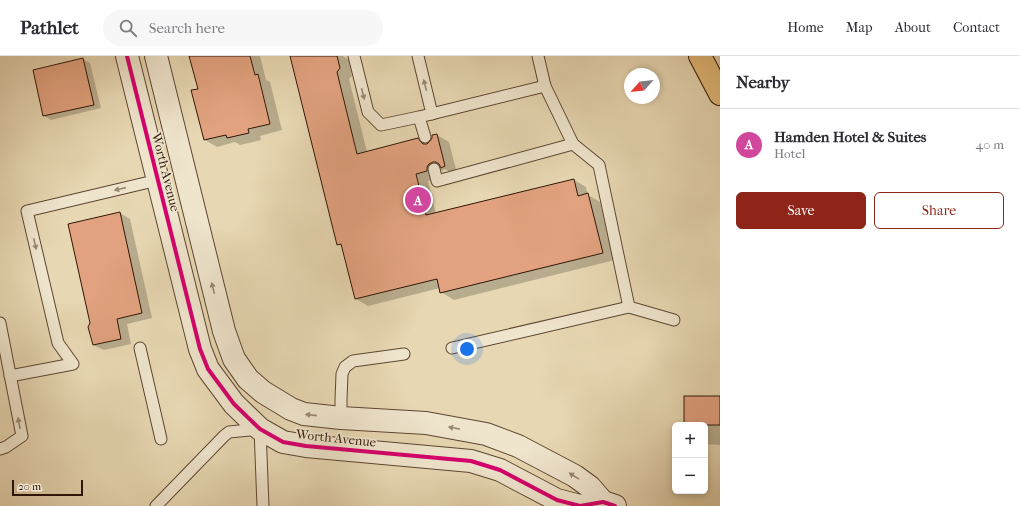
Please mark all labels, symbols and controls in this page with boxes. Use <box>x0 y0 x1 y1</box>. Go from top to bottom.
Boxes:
search box <box>103 10 383 46</box>
text: Pathlet <box>20 17 79 39</box>
icon: search <box>117 17 139 39</box>
text: Search here <box>149 19 225 37</box>
text: Home <box>787 19 824 36</box>
text: Map <box>846 19 873 36</box>
text: About <box>895 19 931 36</box>
text: Contact <box>953 19 1000 36</box>
north arrow <box>624 68 660 104</box>
text: Nearby <box>736 72 790 92</box>
one-way arrow <box>422 79 428 91</box>
one-way arrow <box>360 88 366 100</box>
text: Hamden Hotel & Suites <box>774 128 926 146</box>
street label: Worth Avenue <box>149 130 183 213</box>
text: A <box>745 137 753 152</box>
text: 40 m <box>976 137 1004 152</box>
text: Hotel <box>774 146 805 161</box>
pin: A <box>405 185 431 215</box>
one-way arrow <box>114 187 126 193</box>
button: Save <box>736 192 866 229</box>
button: Share <box>874 192 1004 229</box>
one-way arrow <box>32 238 38 250</box>
one-way arrow <box>210 282 216 294</box>
your location <box>457 339 477 359</box>
one-way arrow <box>305 412 317 418</box>
one-way arrow <box>16 417 22 429</box>
map controls <box>672 422 708 494</box>
button: + <box>672 422 708 458</box>
one-way arrow <box>448 425 460 431</box>
street label: Worth Avenue <box>294 426 377 450</box>
button: − <box>672 458 708 494</box>
one-way arrow <box>569 472 579 480</box>
scale bar <box>12 478 83 497</box>
text: 20 m <box>18 480 41 493</box>

